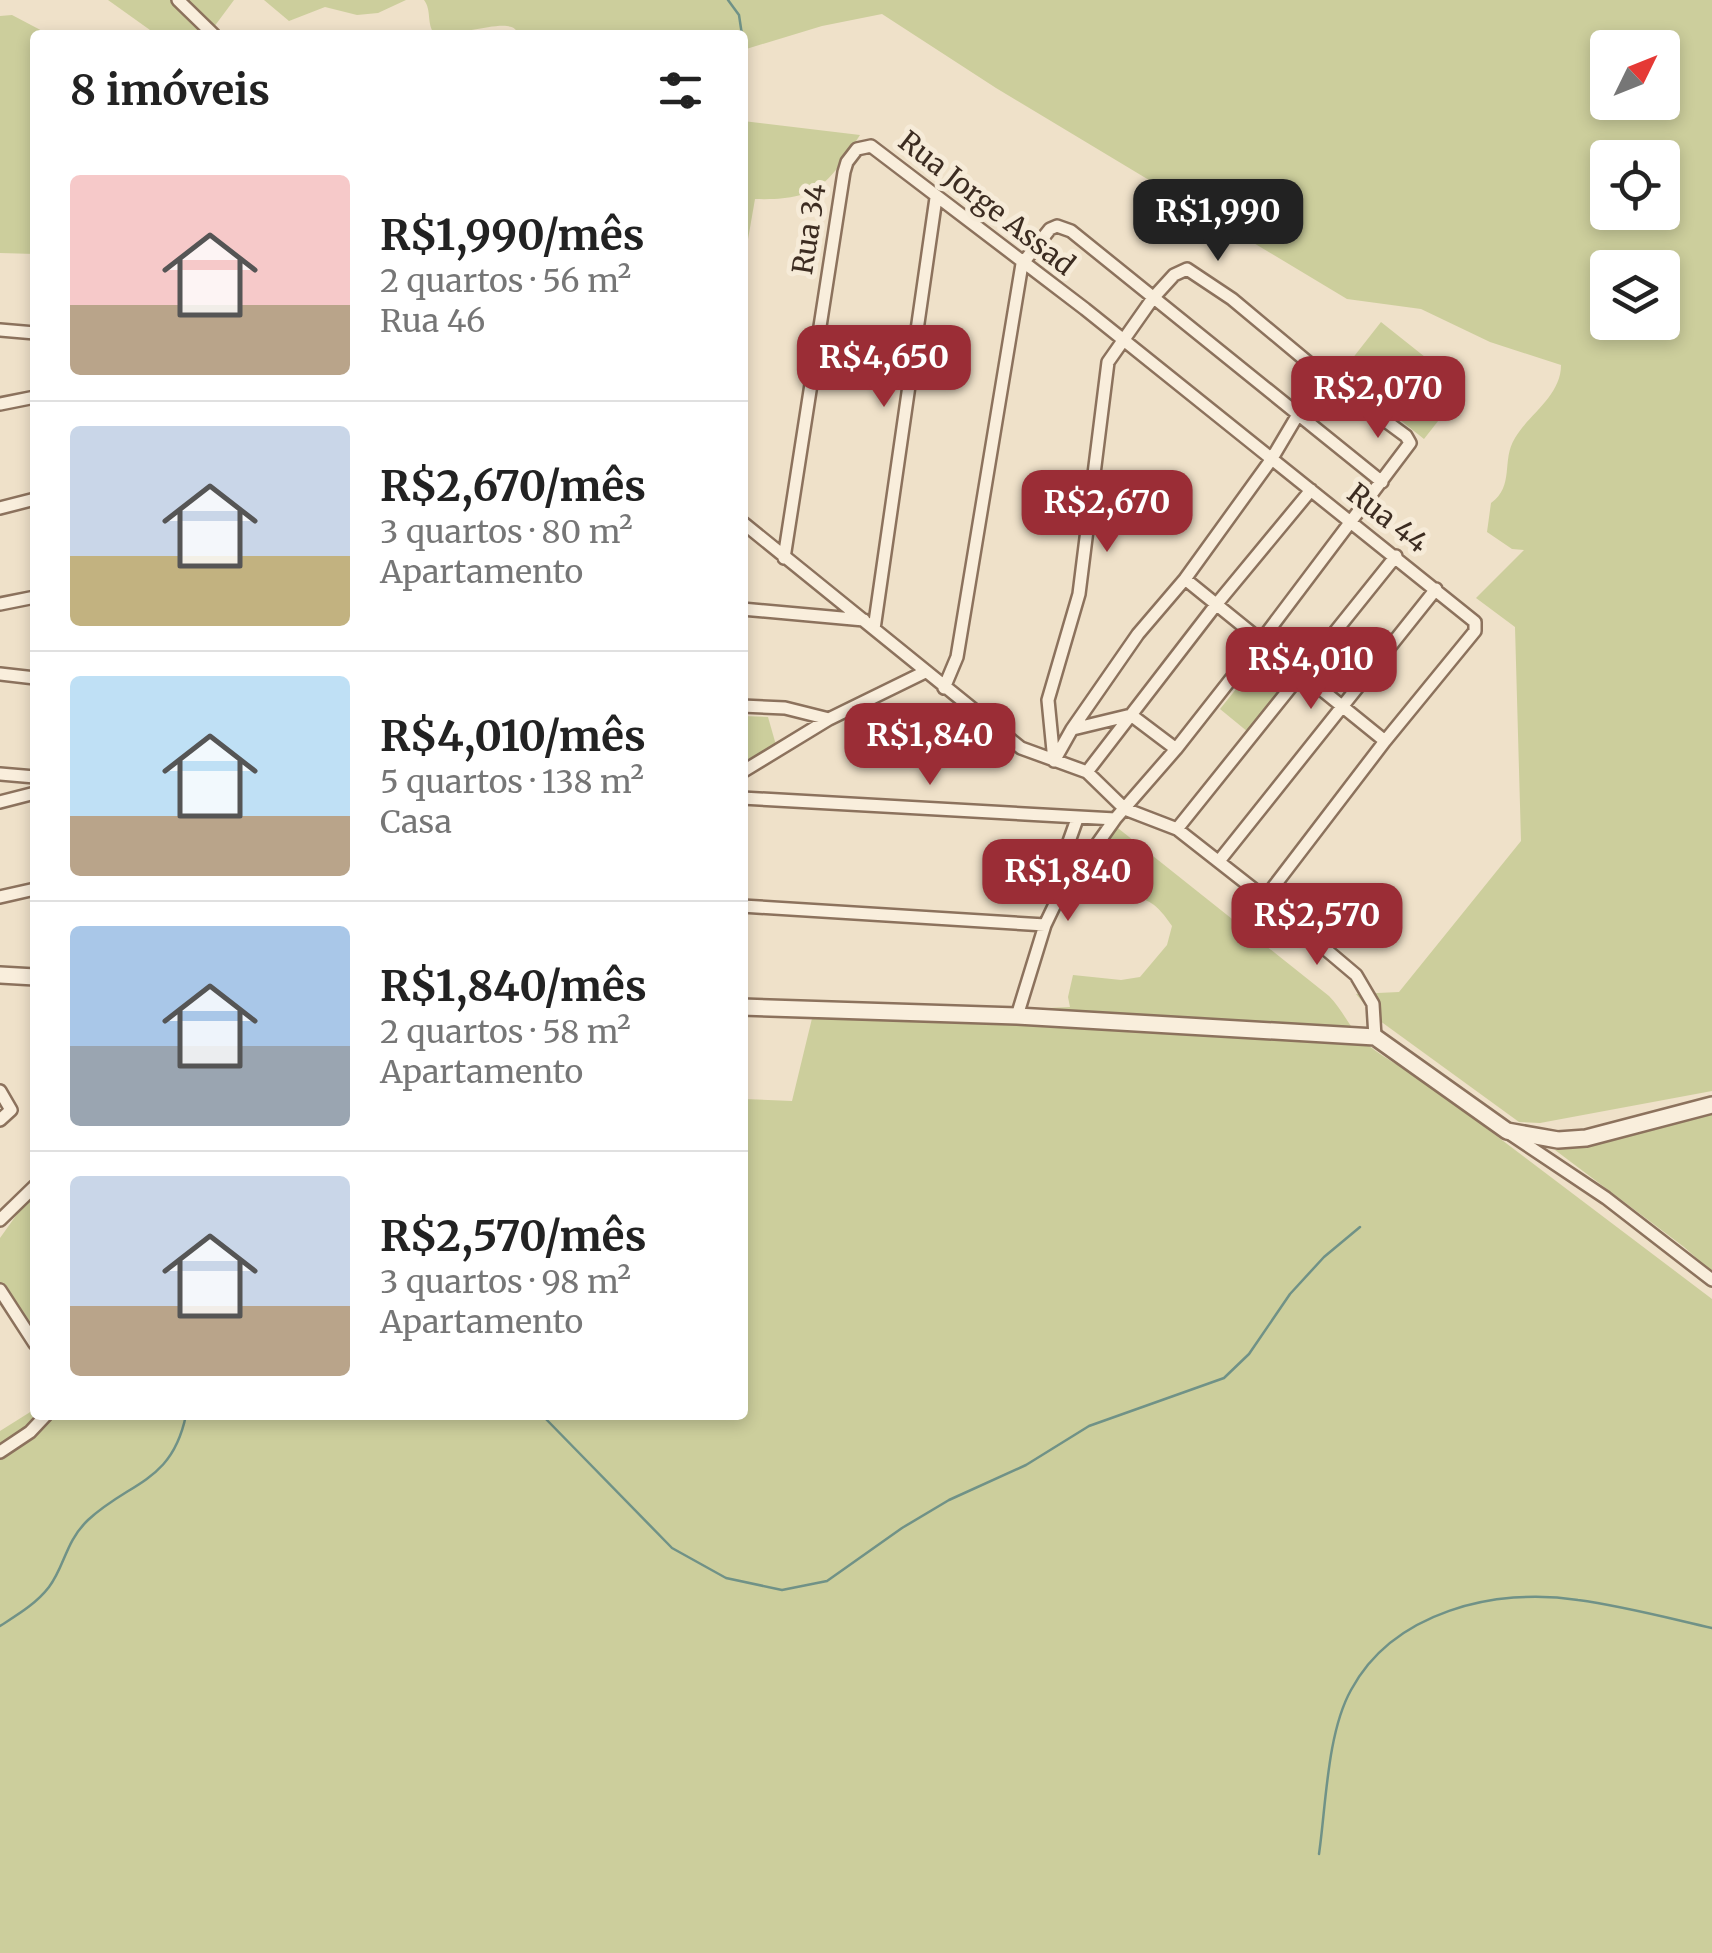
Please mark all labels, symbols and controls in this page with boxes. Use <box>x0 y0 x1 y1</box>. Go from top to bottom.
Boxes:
north arrow <box>1590 30 1680 120</box>
map controls <box>1590 30 1680 340</box>
icon: filters <box>653 63 708 118</box>
text: 8 imóveis <box>70 64 270 116</box>
street label: Rua Jorge Assad <box>892 123 1082 283</box>
button: locate <box>1590 140 1680 230</box>
pin: R$1,990 <box>1126 179 1310 264</box>
street label: Rua 34 <box>784 181 834 277</box>
text: R$1,990 <box>1155 191 1281 231</box>
text: R$1,990/mês <box>380 209 644 261</box>
icon: home <box>150 215 270 335</box>
button: layers <box>1590 250 1680 340</box>
text: 2 quartos · 56 m² <box>380 261 631 301</box>
text: Rua 46 <box>380 301 485 341</box>
pin: R$4,650 <box>792 325 976 410</box>
text: R$4,650 <box>819 337 949 377</box>
pin: R$2,070 <box>1286 356 1470 441</box>
text: R$2,070 <box>1313 368 1443 408</box>
text: R$2,670/mês <box>380 460 646 512</box>
icon: home <box>150 466 270 586</box>
pin: R$2,670 <box>1015 470 1199 555</box>
street label: Rua 44 <box>1340 475 1436 561</box>
text: R$2,670 <box>1044 482 1170 522</box>
text: 3 quartos · 80 m² <box>380 512 633 552</box>
text: Apartamento <box>380 552 583 592</box>
pin: R$4,010 <box>1219 627 1403 712</box>
text: R$4,010 <box>1248 639 1374 679</box>
pin: R$1,840 <box>838 703 1022 788</box>
text: R$4,010/mês <box>380 710 646 762</box>
text: R$1,840 <box>866 715 994 755</box>
icon: home <box>150 716 270 836</box>
text: 5 quartos · 138 m² <box>380 762 644 802</box>
text: Casa <box>380 802 452 842</box>
pin: R$1,840 <box>976 839 1160 924</box>
text: R$1,840 <box>1004 851 1132 891</box>
pin: R$2,570 <box>1225 883 1409 968</box>
text: R$2,570 <box>1253 895 1381 935</box>
text: R$1,840/mês <box>380 960 647 1012</box>
icon: home <box>150 966 270 1086</box>
text: 2 quartos · 58 m² <box>380 1012 631 1052</box>
text: Apartamento <box>380 1052 583 1092</box>
text: R$2,570/mês <box>380 1210 646 1262</box>
icon: home <box>150 1216 270 1336</box>
text: 3 quartos · 98 m² <box>380 1262 631 1302</box>
text: Apartamento <box>380 1302 583 1342</box>

